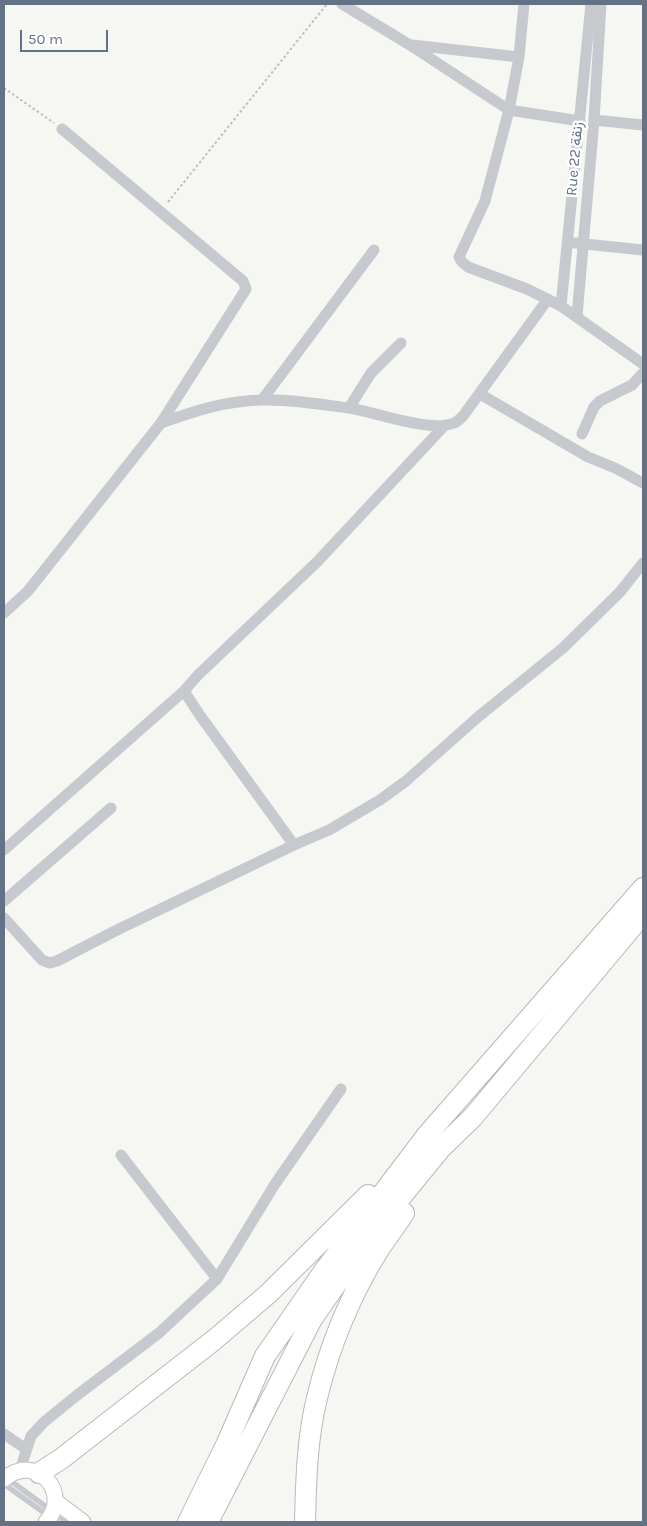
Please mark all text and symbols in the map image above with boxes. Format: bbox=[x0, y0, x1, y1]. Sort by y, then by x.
scale bar bbox=[22, 20, 110, 52]
text: 50 m bbox=[28, 30, 63, 48]
street label: Rue 22 زنقة bbox=[563, 121, 587, 197]

